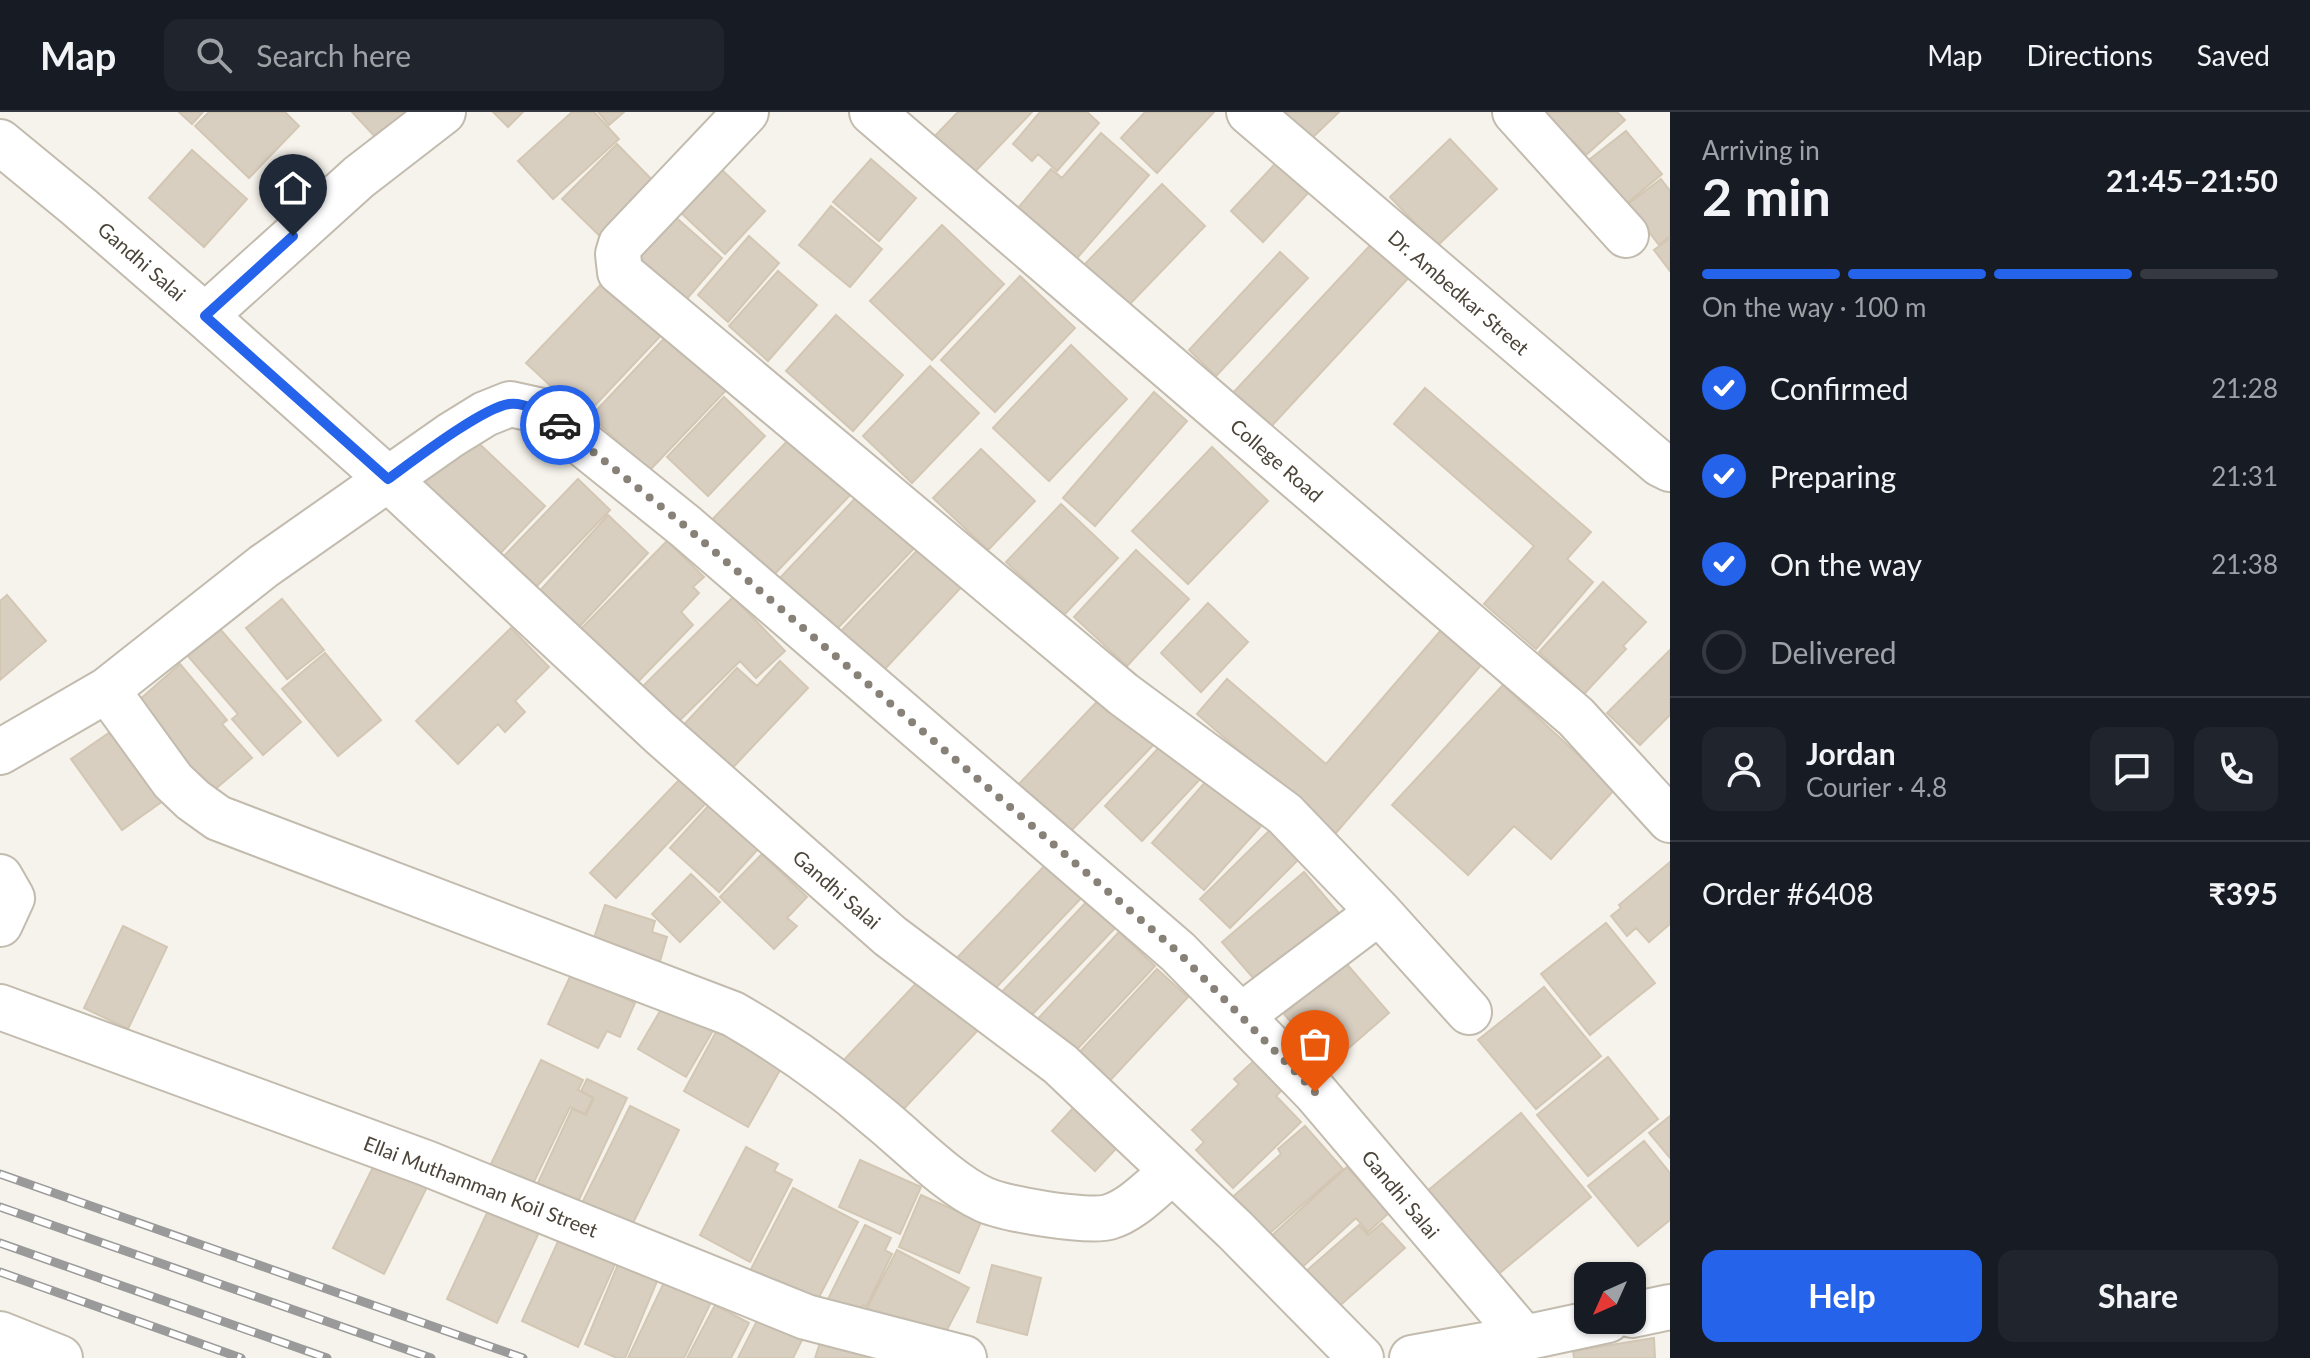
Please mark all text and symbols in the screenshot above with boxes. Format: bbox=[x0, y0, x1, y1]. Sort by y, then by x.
search box bbox=[164, 19, 724, 91]
text: Map bbox=[40, 32, 116, 78]
icon: search bbox=[192, 33, 236, 77]
text: Search here bbox=[256, 37, 411, 73]
text: Map bbox=[1927, 38, 1982, 72]
text: Directions bbox=[2026, 38, 2153, 72]
text: Saved bbox=[2197, 38, 2270, 72]
text: Arriving in bbox=[1702, 134, 1820, 166]
pin bbox=[259, 154, 327, 236]
text: 21:45–21:50 bbox=[2106, 162, 2278, 198]
text: 2 min bbox=[1702, 165, 1831, 227]
icon: home bbox=[271, 166, 315, 210]
street label: Gandhi Salai bbox=[93, 217, 191, 305]
street label: Dr. Ambedkar Street bbox=[1384, 224, 1534, 360]
text: On the way · 100 m bbox=[1702, 291, 1926, 323]
icon: check bbox=[1702, 366, 1746, 410]
text: Confirmed bbox=[1770, 370, 1909, 406]
text: 21:28 bbox=[2211, 372, 2278, 404]
courier bbox=[520, 385, 600, 465]
icon: car bbox=[538, 403, 582, 447]
street label: College Road bbox=[1226, 413, 1328, 507]
icon: check bbox=[1702, 454, 1746, 498]
text: Preparing bbox=[1770, 458, 1896, 494]
text: 21:31 bbox=[2211, 460, 2278, 492]
icon: check bbox=[1702, 542, 1746, 586]
text: On the way bbox=[1770, 546, 1922, 582]
text: 21:38 bbox=[2211, 548, 2278, 580]
text: Delivered bbox=[1770, 634, 1897, 670]
button: person bbox=[1702, 727, 1786, 811]
button: chat bbox=[2090, 727, 2174, 811]
button: phone bbox=[2194, 727, 2278, 811]
text: Jordan bbox=[1806, 735, 1896, 771]
text: Courier · 4.8 bbox=[1806, 771, 1947, 803]
street label: Gandhi Salai bbox=[788, 845, 886, 933]
text: Order #6408 bbox=[1702, 875, 1874, 911]
text: ₹395 bbox=[2208, 875, 2278, 911]
pin bbox=[1281, 1010, 1349, 1092]
icon: bag bbox=[1293, 1022, 1337, 1066]
street label: Ellai Muthamman Koil Street bbox=[361, 1130, 601, 1242]
street label: Gandhi Salai bbox=[1357, 1145, 1445, 1243]
button: Help bbox=[1702, 1250, 1982, 1342]
button: Share bbox=[1998, 1250, 2278, 1342]
north arrow bbox=[1574, 1262, 1646, 1334]
map controls bbox=[1574, 1262, 1646, 1334]

